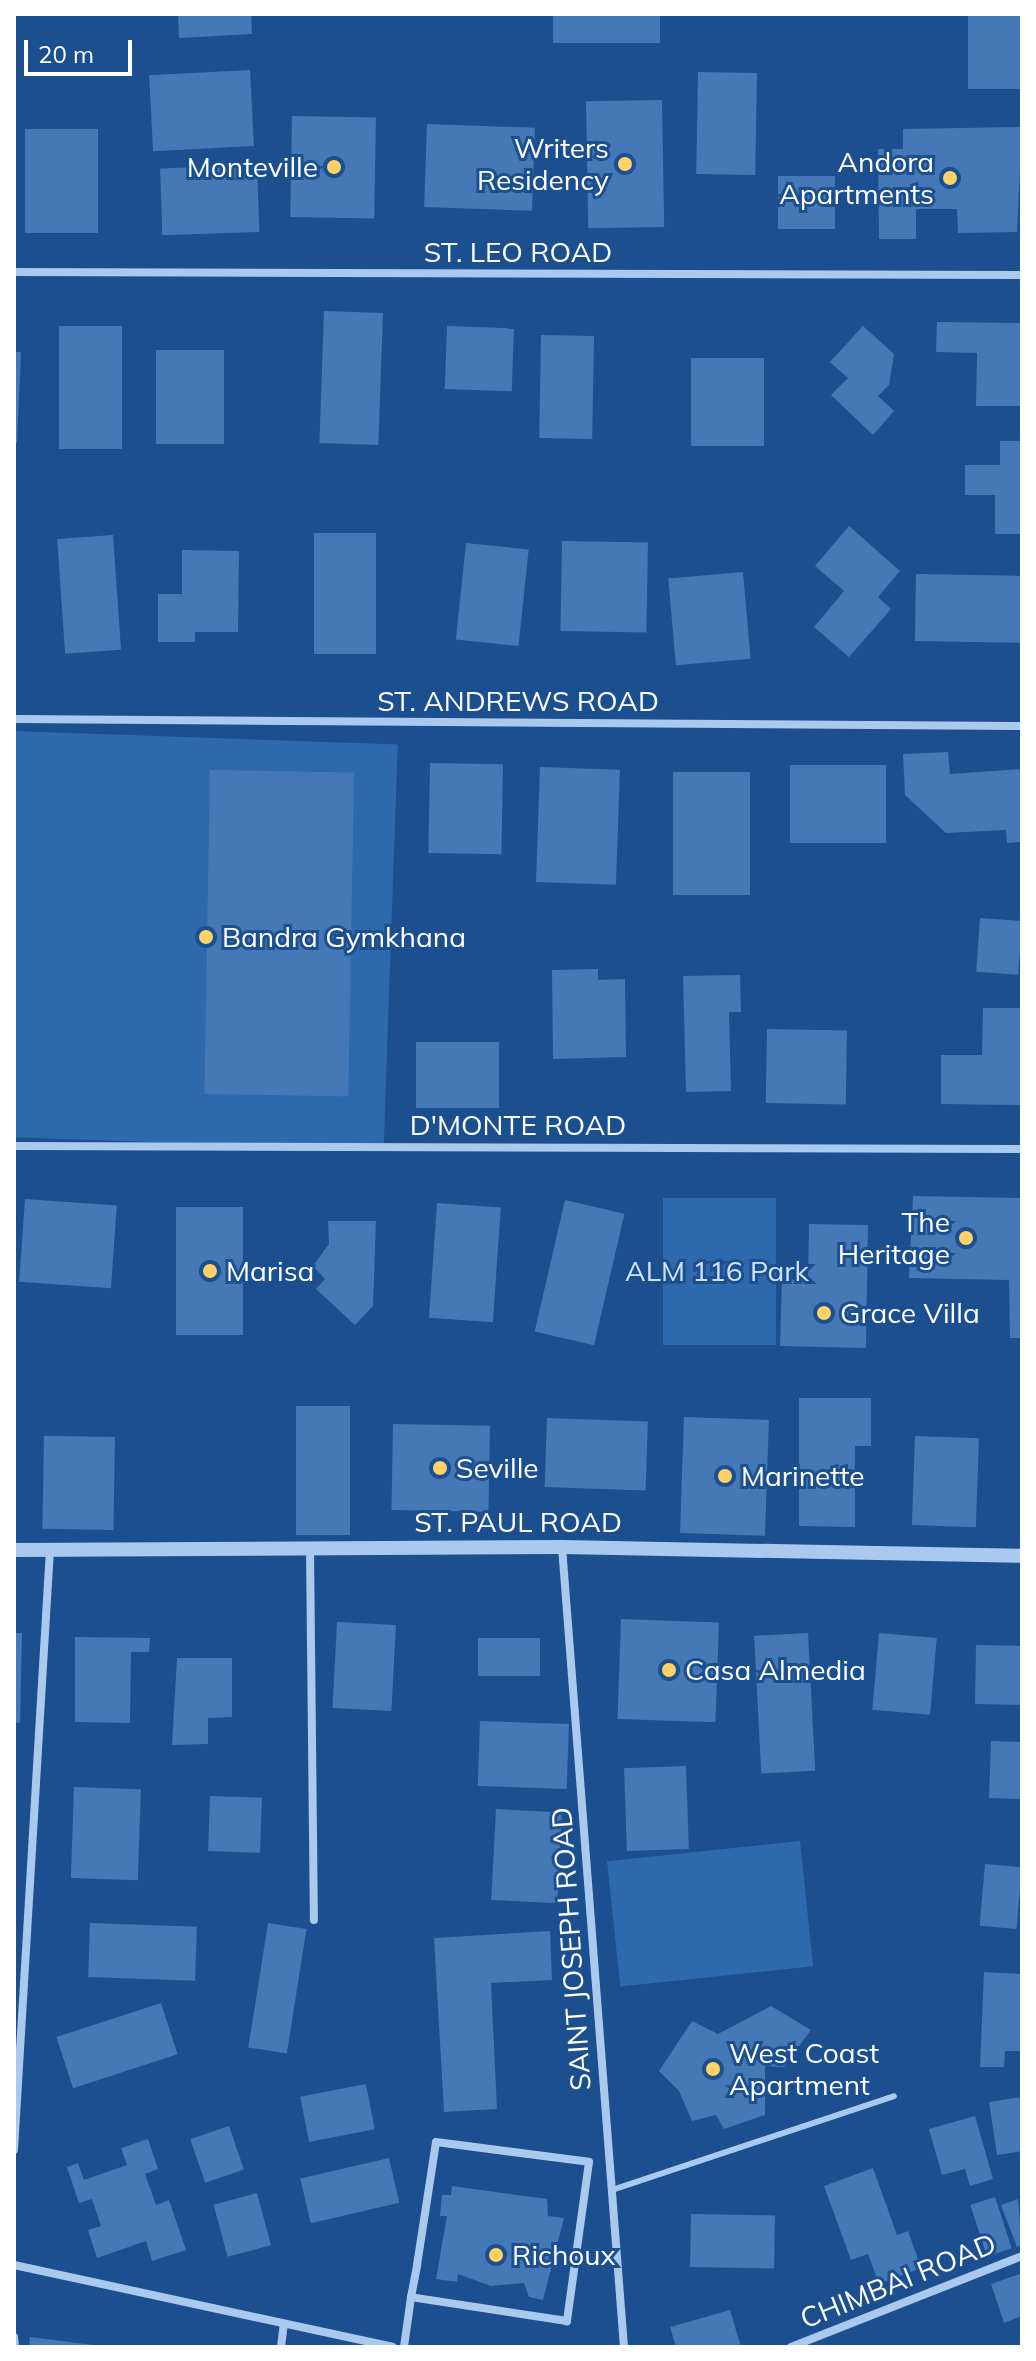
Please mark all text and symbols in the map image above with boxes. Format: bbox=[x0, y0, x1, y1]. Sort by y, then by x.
scale bar bbox=[28, 24, 136, 74]
text: 20 m bbox=[38, 39, 94, 69]
place label: Writers Residency bbox=[477, 131, 609, 197]
place label: Andora Apartments bbox=[779, 145, 934, 211]
place label: Monteville bbox=[187, 150, 318, 184]
marker: Writers Residency bbox=[616, 155, 634, 173]
marker: Monteville bbox=[325, 158, 343, 176]
marker: Andora Apartments bbox=[941, 169, 959, 187]
street label: ST. LEO ROAD bbox=[424, 235, 612, 269]
street label: ST. ANDREWS ROAD bbox=[377, 684, 659, 718]
place label: Bandra Gymkhana bbox=[222, 920, 466, 954]
marker: Bandra Gymkhana bbox=[197, 928, 215, 946]
street label: D'MONTE ROAD bbox=[410, 1108, 626, 1142]
place label: The Heritage bbox=[838, 1205, 950, 1271]
marker: The Heritage bbox=[957, 1229, 975, 1247]
place label: Marisa bbox=[226, 1254, 314, 1288]
park label: ALM 116 Park bbox=[625, 1254, 809, 1288]
marker: Marisa bbox=[201, 1262, 219, 1280]
place label: Grace Villa bbox=[840, 1296, 980, 1330]
marker: Grace Villa bbox=[815, 1304, 833, 1322]
place label: Seville bbox=[456, 1451, 539, 1485]
marker: Seville bbox=[431, 1459, 449, 1477]
place label: Marinette bbox=[741, 1459, 865, 1493]
marker: Marinette bbox=[716, 1467, 734, 1485]
street label: ST. PAUL ROAD bbox=[414, 1505, 622, 1539]
place label: Casa Almedia bbox=[685, 1653, 866, 1687]
marker: Casa Almedia bbox=[660, 1661, 678, 1679]
street label: SAINT JOSEPH ROAD bbox=[544, 1806, 598, 2092]
place label: West Coast Apartment bbox=[729, 2036, 879, 2102]
marker: West Coast Apartment bbox=[704, 2060, 722, 2078]
street label: CHIMBAI ROAD bbox=[795, 2226, 1001, 2336]
place label: Richoux bbox=[512, 2238, 615, 2272]
marker: Richoux bbox=[487, 2246, 505, 2264]

